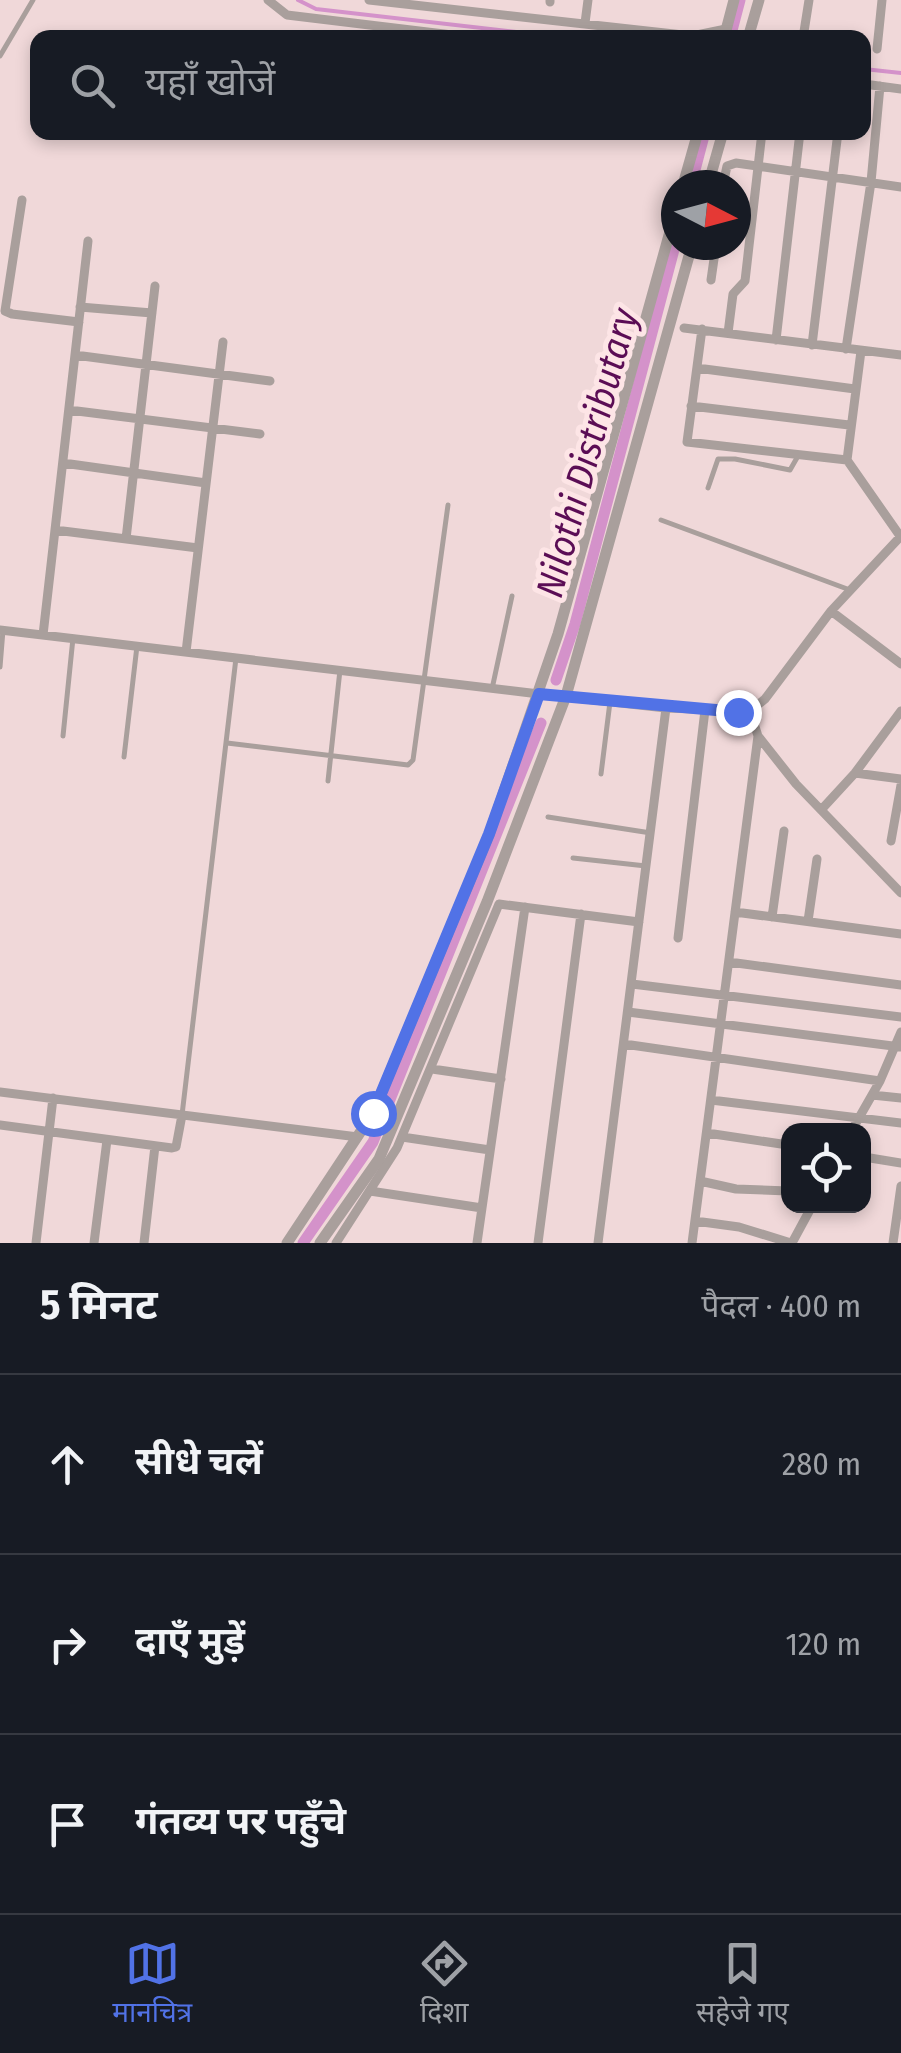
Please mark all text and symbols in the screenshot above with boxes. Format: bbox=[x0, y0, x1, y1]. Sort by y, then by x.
search box bbox=[30, 30, 871, 140]
icon: search bbox=[65, 58, 120, 113]
text: यहाँ खोजें bbox=[145, 59, 275, 105]
north arrow bbox=[661, 170, 751, 260]
water label: Nilothi Distributary bbox=[526, 303, 648, 602]
route end bbox=[716, 690, 762, 736]
route start bbox=[351, 1091, 397, 1137]
map controls bbox=[781, 1123, 871, 1213]
button: locate bbox=[781, 1123, 871, 1213]
text: 5 मिनट bbox=[40, 1280, 158, 1330]
text: पैदल · 400 m bbox=[701, 1287, 861, 1325]
icon: ahead bbox=[40, 1437, 95, 1492]
text: सीधे चलें bbox=[135, 1438, 263, 1484]
text: 280 m bbox=[782, 1445, 861, 1483]
icon: right bbox=[40, 1617, 95, 1672]
text: दाएँ मुड़ें bbox=[135, 1618, 245, 1664]
text: 120 m bbox=[786, 1625, 861, 1663]
icon: arrive bbox=[40, 1797, 95, 1852]
text: गंतव्य पर पहुँचे bbox=[135, 1798, 346, 1844]
tab: मानचित्र bbox=[112, 1936, 192, 2033]
tab: दिशा bbox=[417, 1936, 472, 2033]
tab: सहेजे गए bbox=[696, 1936, 789, 2033]

